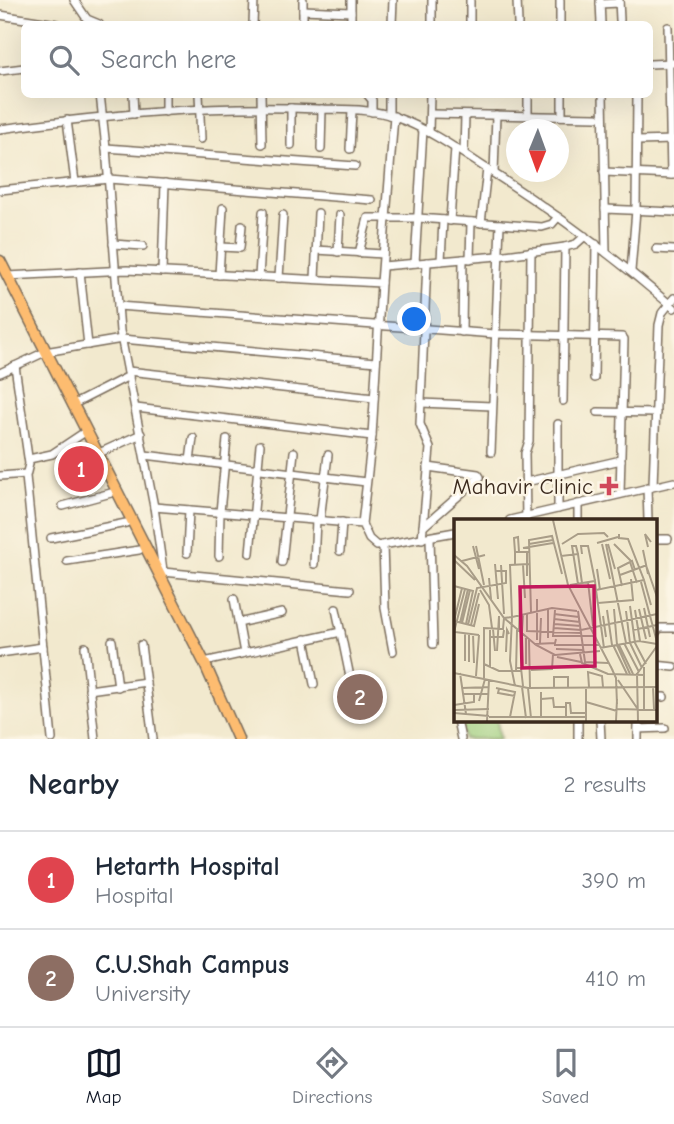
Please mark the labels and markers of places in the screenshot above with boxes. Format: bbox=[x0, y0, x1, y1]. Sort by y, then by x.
pin: 1 bbox=[58, 443, 104, 495]
place label: Mahavir Clinic bbox=[453, 473, 593, 500]
marker: Mahavir Clinic bbox=[599, 476, 619, 496]
pin: 2 bbox=[337, 671, 383, 723]

